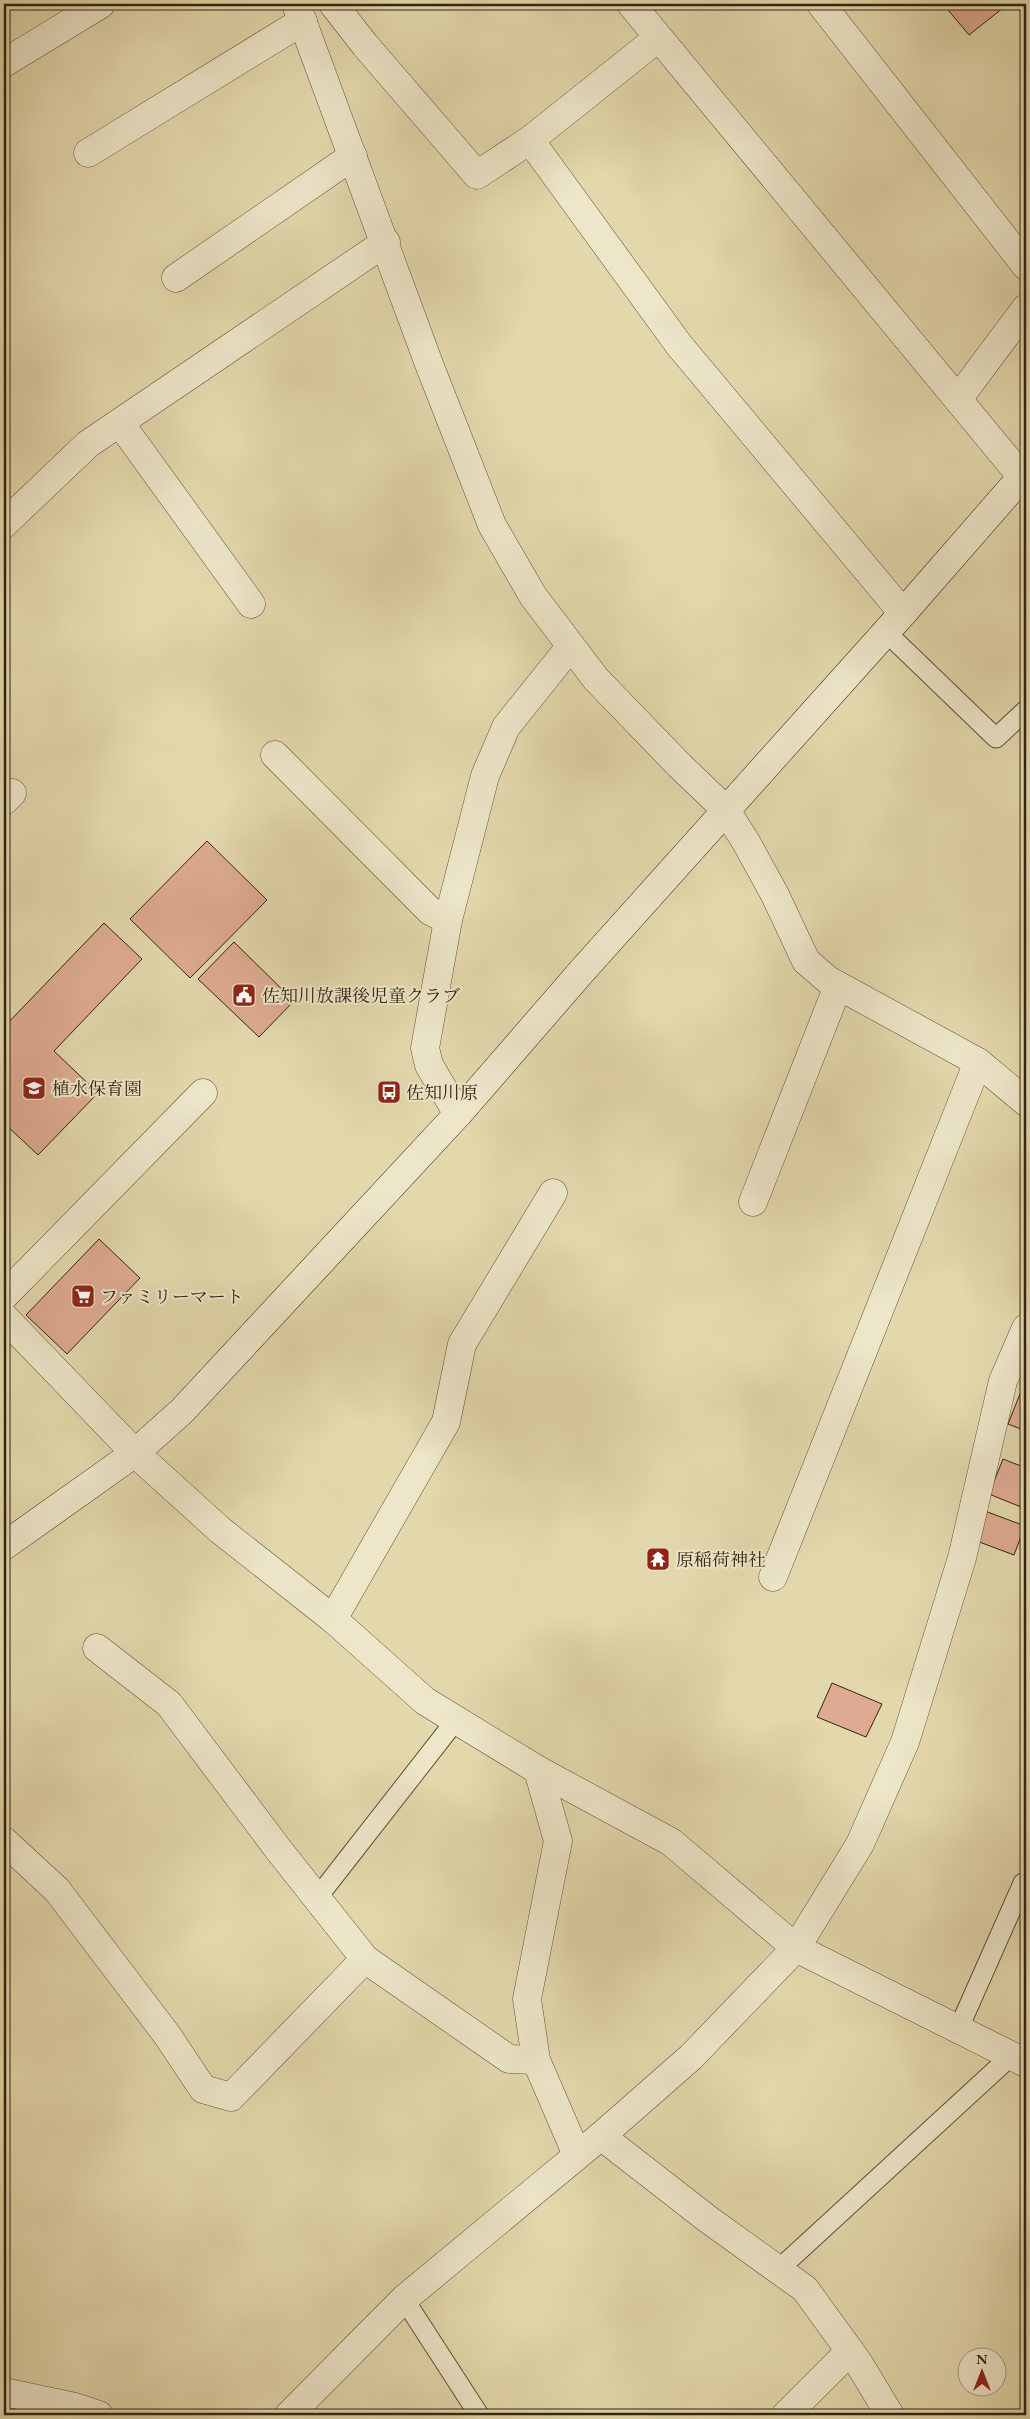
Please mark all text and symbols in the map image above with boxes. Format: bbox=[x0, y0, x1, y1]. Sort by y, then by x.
public building icon: 佐知川放課後児童クラブ bbox=[231, 982, 257, 1008]
place label: 佐知川放課後児童クラブ bbox=[262, 984, 460, 1007]
school or university icon: 植水保育園 bbox=[21, 1075, 47, 1101]
place label: 植水保育園 bbox=[52, 1077, 142, 1100]
bus stop icon: 佐知川原 bbox=[376, 1079, 402, 1105]
place label: 佐知川原 bbox=[406, 1081, 478, 1104]
supermarket icon: ファミリーマート bbox=[70, 1283, 96, 1309]
place label: ファミリーマート bbox=[100, 1285, 244, 1308]
temple icon: 原稲荷神社 bbox=[645, 1546, 671, 1572]
place label: 原稲荷神社 bbox=[676, 1548, 766, 1571]
north arrow bbox=[958, 2346, 1008, 2396]
text: N bbox=[976, 2350, 988, 2368]

